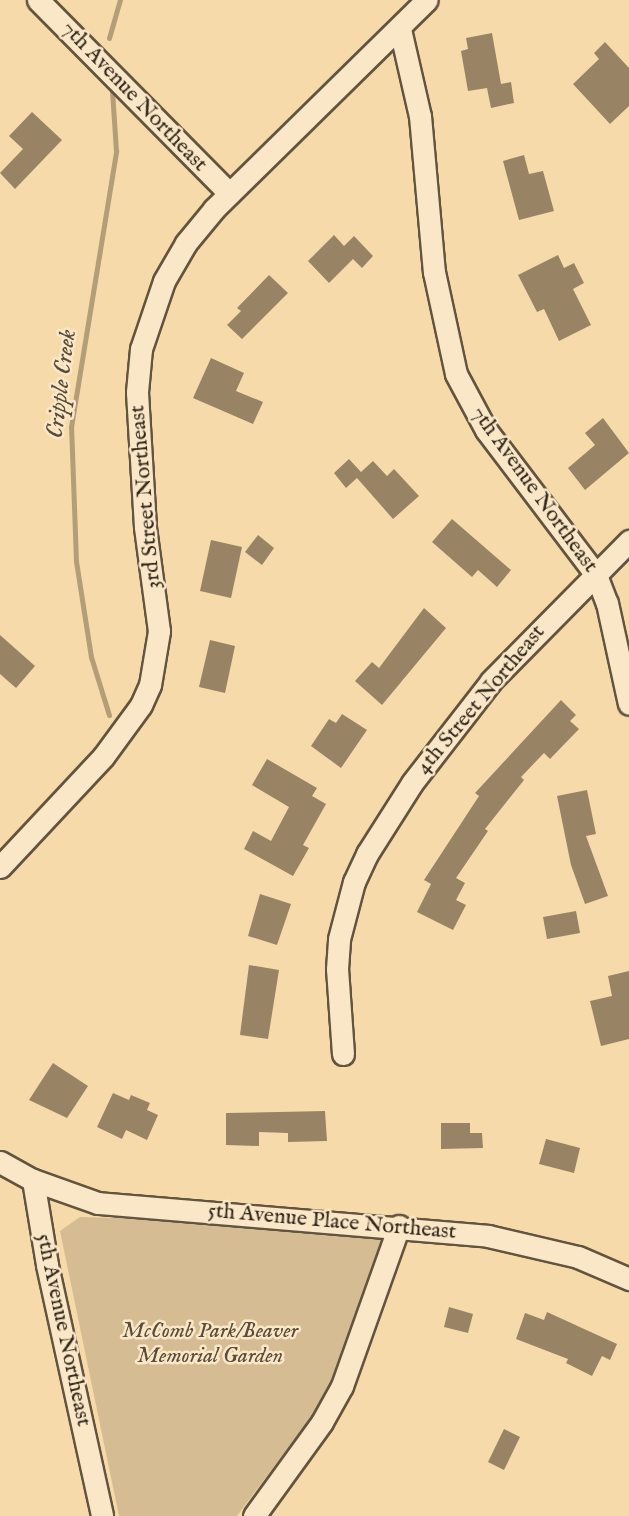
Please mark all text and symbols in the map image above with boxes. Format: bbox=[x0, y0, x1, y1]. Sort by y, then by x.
street label: 7th Avenue Northeast bbox=[55, 16, 213, 178]
water label: Cripple Creek bbox=[41, 328, 83, 440]
street label: 7th Avenue Northeast bbox=[465, 402, 603, 578]
street label: 3rd Street Northeast bbox=[125, 404, 167, 590]
street label: 4th Street Northeast bbox=[411, 620, 551, 780]
street label: 5th Avenue Place Northeast bbox=[207, 1198, 457, 1246]
street label: 5th Avenue Northeast bbox=[30, 1231, 96, 1429]
park label: McComb Park/Beaver Memorial Garden bbox=[122, 1318, 298, 1370]

